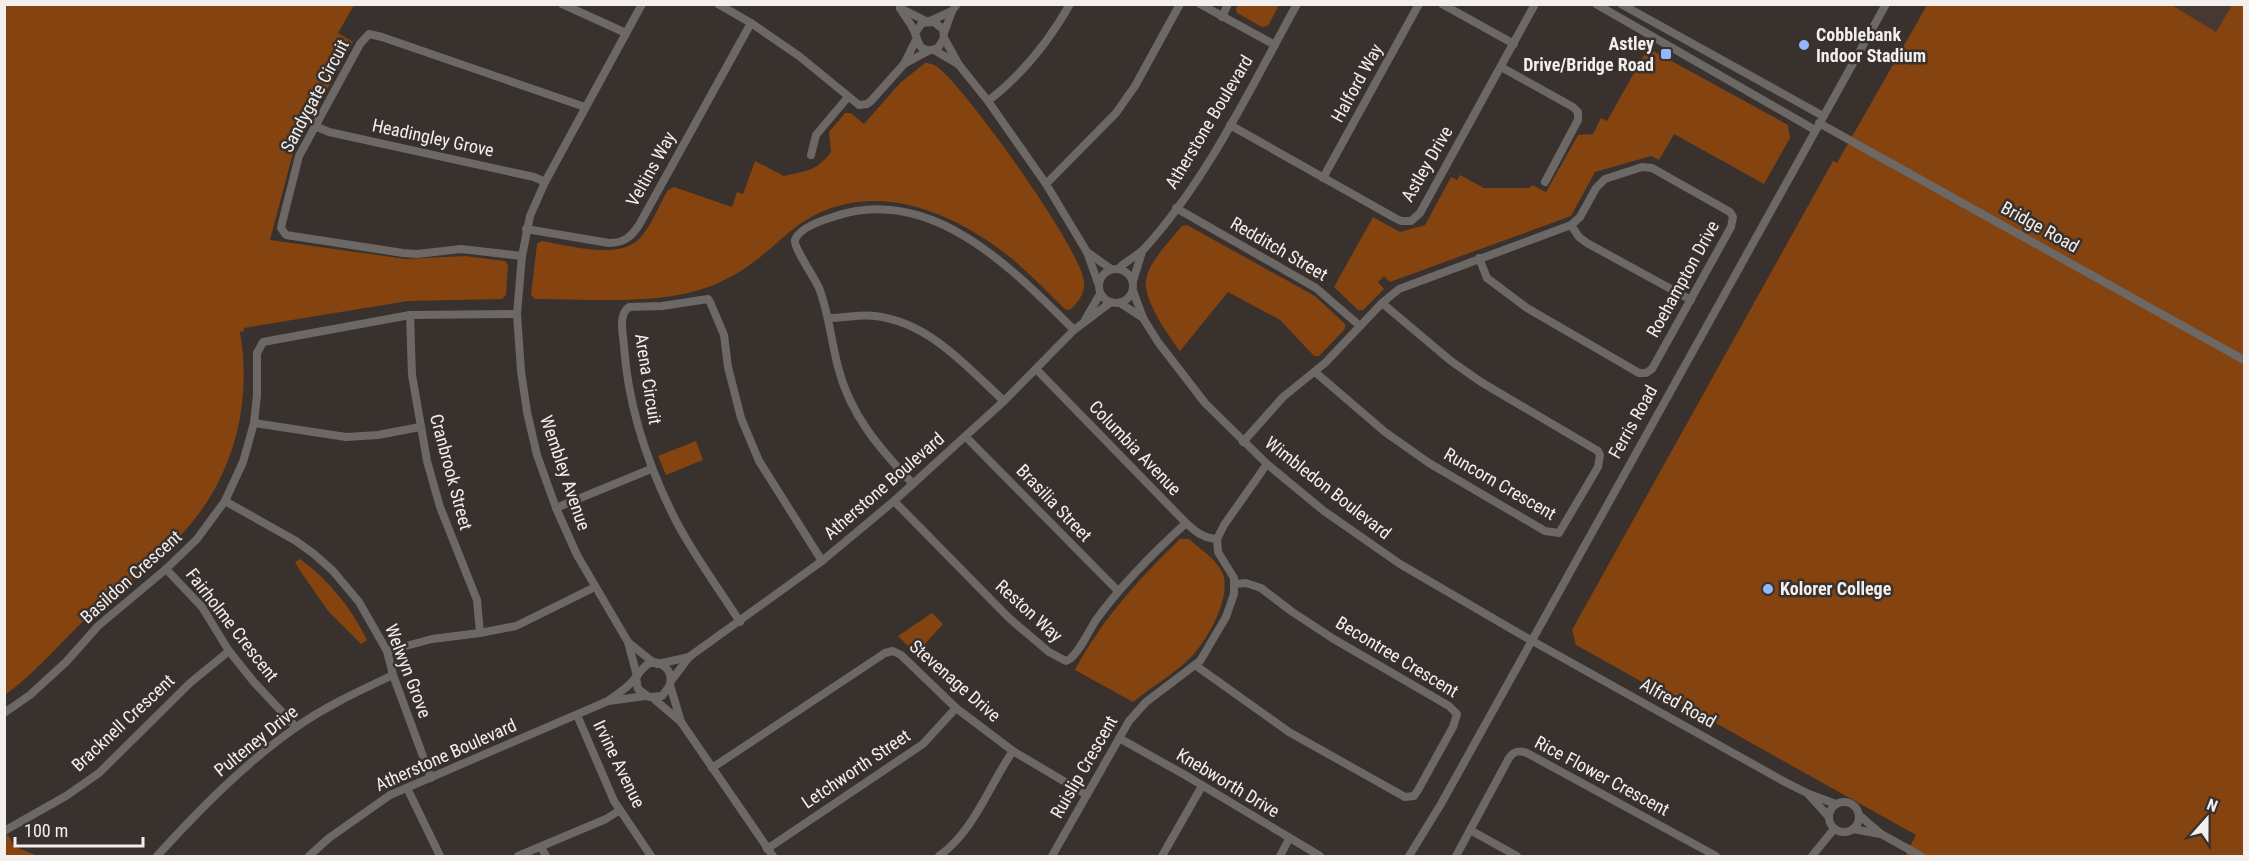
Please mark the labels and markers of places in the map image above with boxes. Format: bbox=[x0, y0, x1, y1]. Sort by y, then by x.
place label: Cobblebank Indoor Stadium bbox=[1816, 24, 1926, 66]
place label: Astley Drive/Bridge Road bbox=[1523, 33, 1654, 75]
marker: Cobblebank Indoor Stadium bbox=[1797, 38, 1811, 52]
marker: Astley Drive/Bridge Road bbox=[1659, 47, 1673, 61]
place label: Kolorer College bbox=[1780, 578, 1892, 599]
marker: Kolorer College bbox=[1761, 582, 1775, 596]

